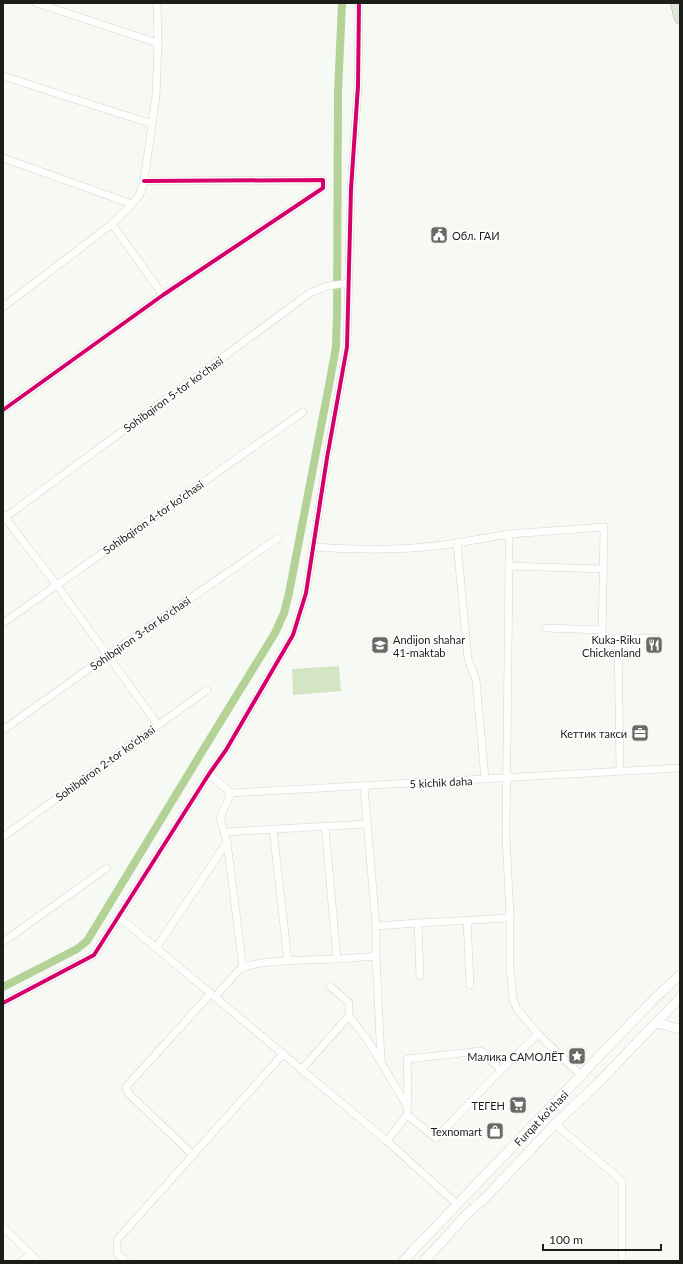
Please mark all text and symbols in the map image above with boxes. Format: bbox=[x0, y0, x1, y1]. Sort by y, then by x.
public building icon: Обл. ГАИ bbox=[429, 225, 449, 245]
place label: Обл. ГАИ bbox=[452, 229, 500, 242]
street label: Sohibqiron 5-tor ko'chasi bbox=[121, 353, 226, 434]
street label: Sohibqiron 4-tor ko'chasi bbox=[100, 477, 206, 557]
street label: Sohibqiron 3-tor ko'chasi bbox=[87, 593, 193, 673]
place label: Andijon shahar 41-maktab bbox=[393, 633, 465, 659]
place label: Kuka-Riku Chickenland bbox=[582, 633, 641, 659]
school or university icon: Andijon shahar 41-maktab bbox=[370, 635, 390, 655]
restaurant icon: Kuka-Riku Chickenland bbox=[644, 635, 664, 655]
street label: Sohibqiron 2-tor ko'chasi bbox=[53, 722, 158, 803]
office icon: Кеттик такси bbox=[630, 723, 650, 743]
place label: Кеттик такси bbox=[560, 727, 627, 740]
street label: 5 kichik daha bbox=[409, 774, 473, 790]
place icon: Малика САМОЛЁТ bbox=[567, 1046, 587, 1066]
place label: Малика САМОЛЁТ bbox=[467, 1050, 564, 1063]
street label: Furqat ko'chasi bbox=[511, 1087, 571, 1148]
supermarket icon: ТЕГЕН bbox=[508, 1095, 528, 1115]
place label: ТЕГЕН bbox=[471, 1099, 505, 1112]
shop icon: Texnomart bbox=[485, 1121, 505, 1141]
place label: Texnomart bbox=[431, 1125, 482, 1138]
scale bar bbox=[543, 1226, 661, 1252]
text: 100 m bbox=[549, 1232, 583, 1247]

